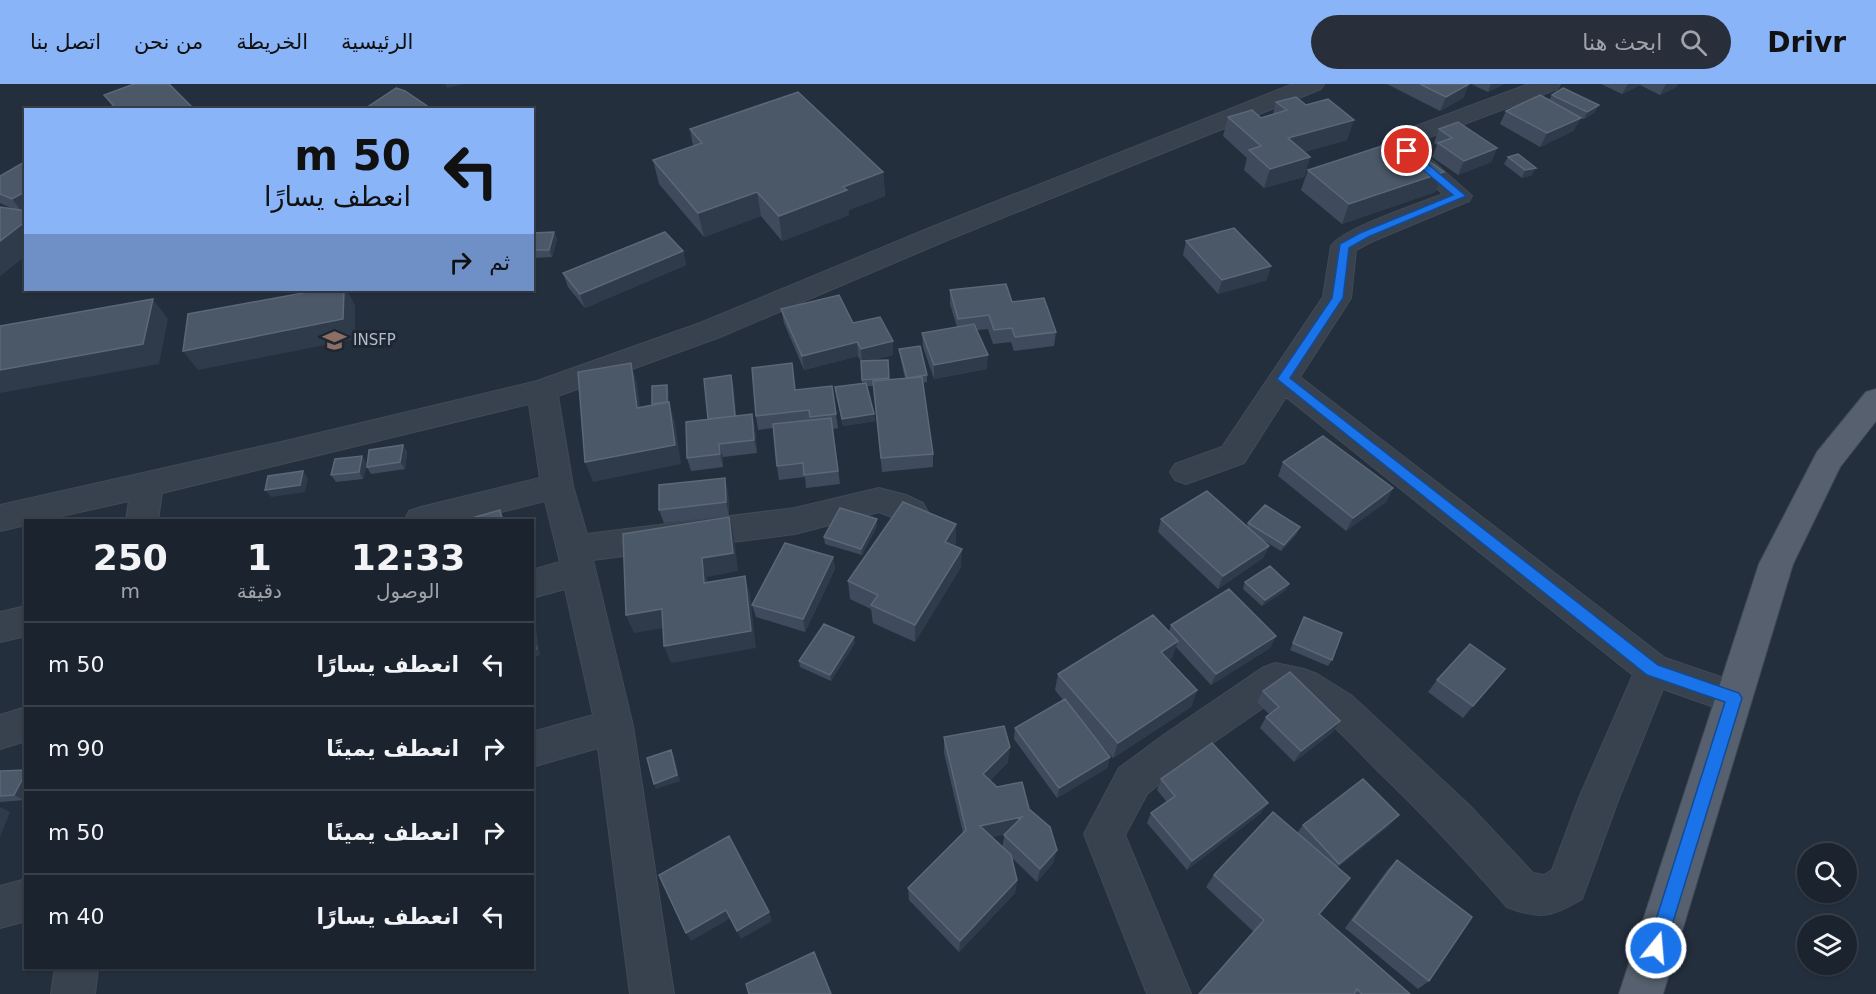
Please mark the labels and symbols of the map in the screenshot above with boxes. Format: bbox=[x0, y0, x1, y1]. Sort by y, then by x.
pin bbox=[1381, 125, 1432, 176]
school or university icon: INSFP bbox=[322, 327, 348, 353]
place label: INSFP bbox=[353, 331, 396, 349]
position arrow bbox=[1624, 916, 1688, 980]

